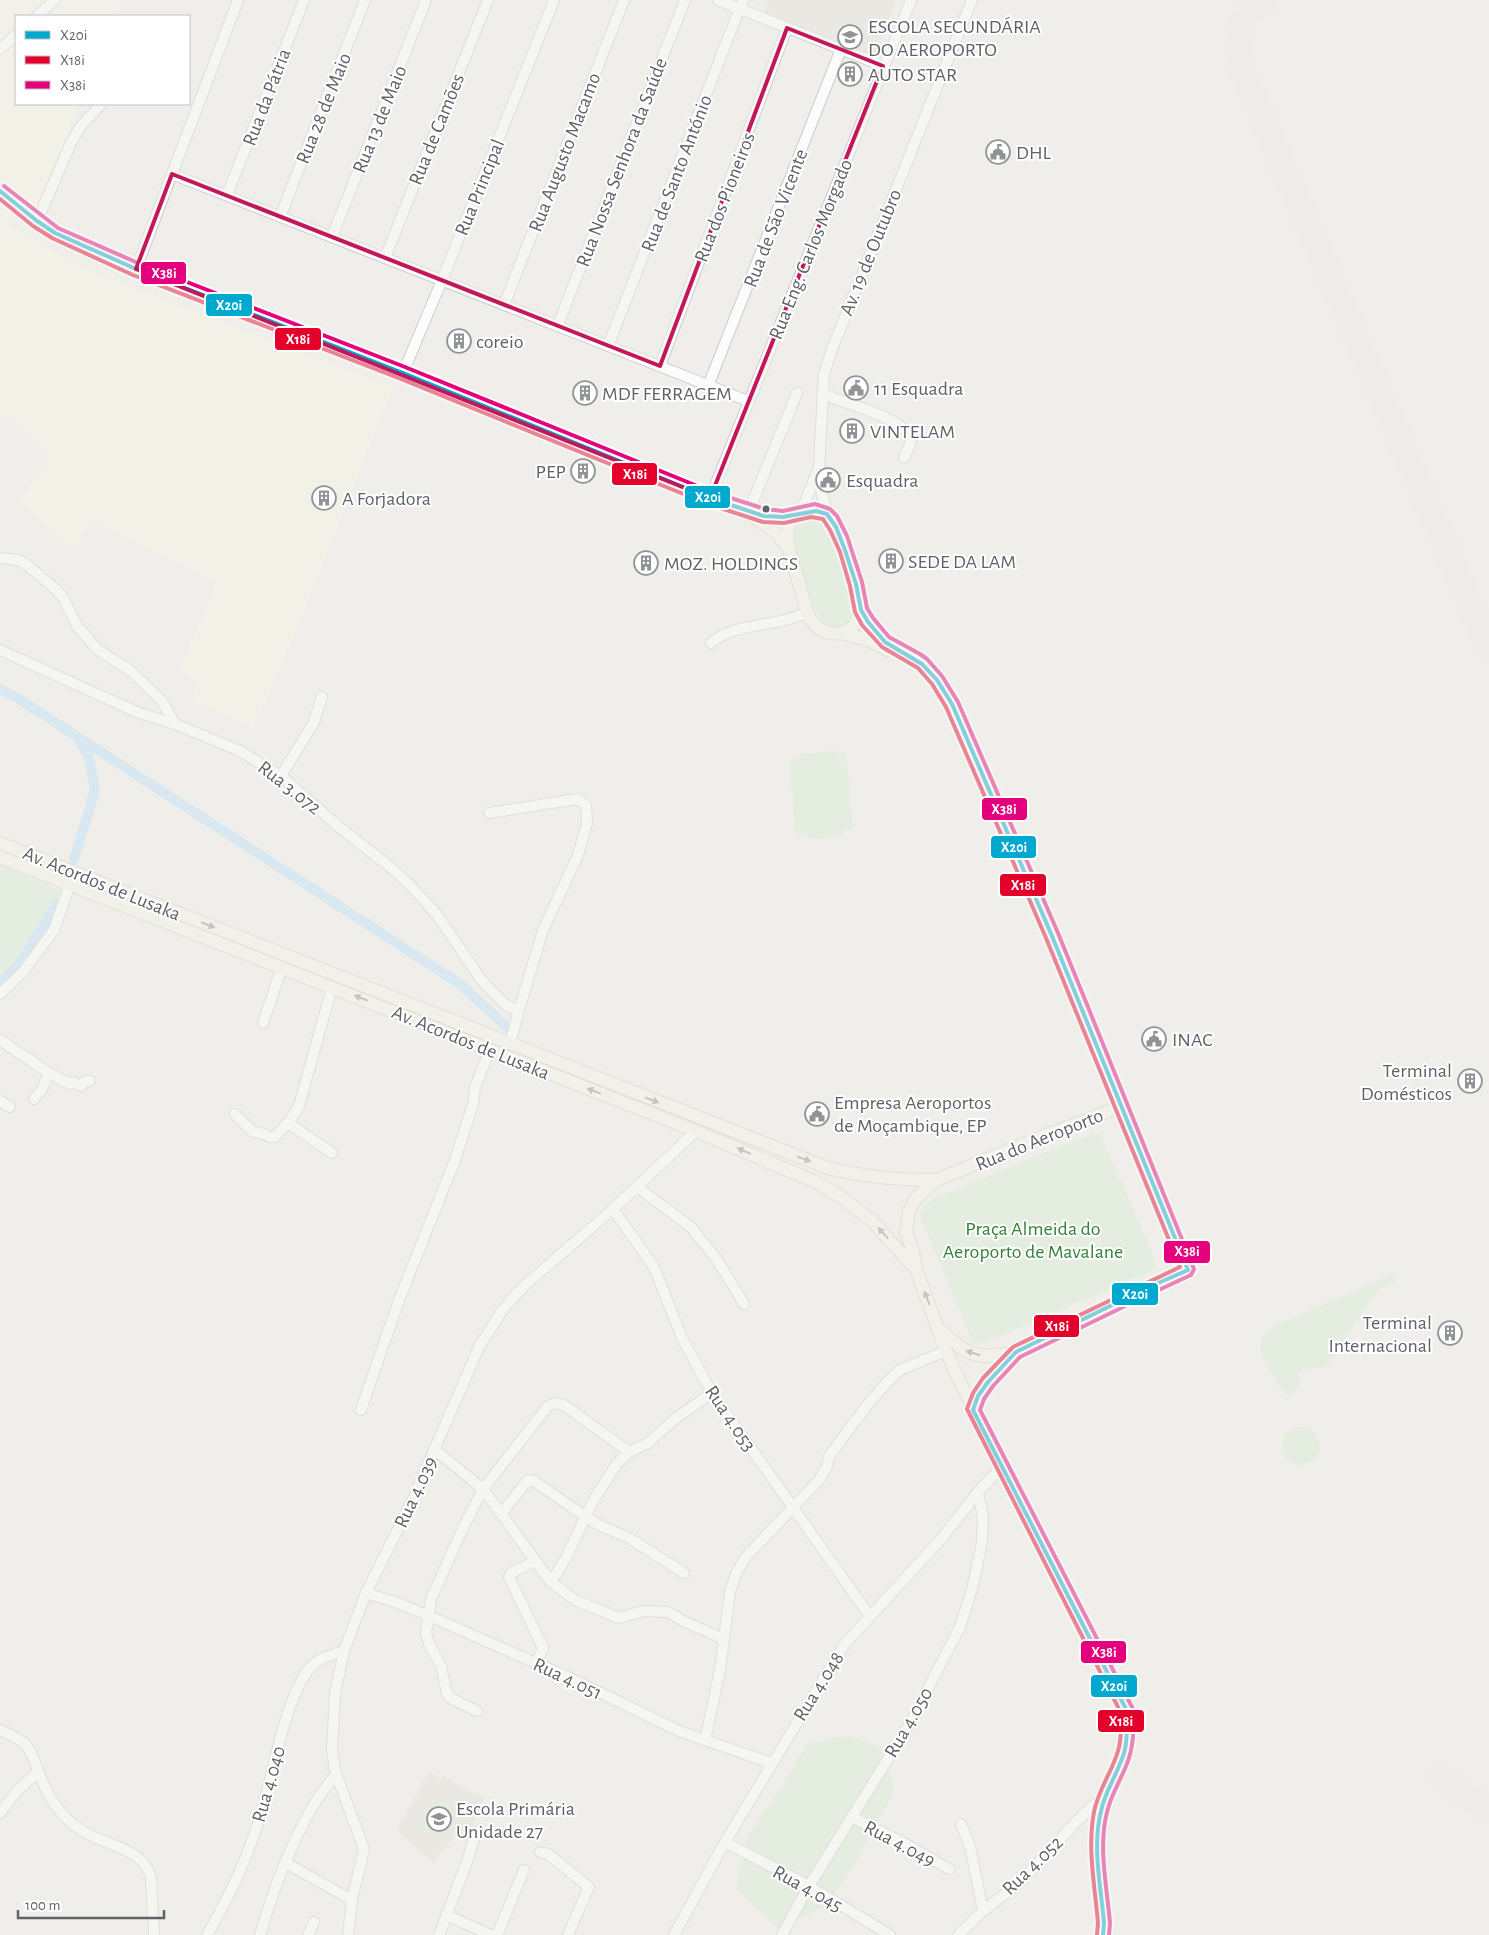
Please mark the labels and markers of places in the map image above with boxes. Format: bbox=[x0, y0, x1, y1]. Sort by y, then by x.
place label: ESCOLA SECUNDÁRIA DO AEROPORTO bbox=[868, 16, 1041, 60]
school or university icon: ESCOLA SECUNDÁRIA DO AEROPORTO bbox=[837, 24, 863, 50]
building icon: AUTO STAR bbox=[837, 61, 863, 87]
place label: AUTO STAR bbox=[868, 65, 957, 85]
public building icon: DHL bbox=[985, 139, 1011, 165]
place label: DHL bbox=[1016, 143, 1052, 163]
building icon: coreio bbox=[446, 328, 472, 354]
place label: coreio bbox=[476, 332, 524, 352]
public building icon: 11 Esquadra bbox=[843, 375, 869, 401]
place label: 11 Esquadra bbox=[874, 379, 964, 399]
building icon: MDF FERRAGEM bbox=[572, 380, 598, 406]
place label: MDF FERRAGEM bbox=[602, 384, 732, 404]
building icon: VINTELAM bbox=[839, 418, 865, 444]
place label: VINTELAM bbox=[870, 422, 955, 442]
building icon: PEP bbox=[570, 458, 596, 484]
place label: PEP bbox=[536, 462, 566, 482]
public building icon: Esquadra bbox=[815, 467, 841, 493]
place label: Esquadra bbox=[846, 471, 919, 491]
building icon: A Forjadora bbox=[311, 485, 337, 511]
place label: A Forjadora bbox=[342, 489, 431, 509]
unlabelled marker bbox=[761, 504, 771, 514]
building icon: SEDE DA LAM bbox=[878, 548, 904, 574]
building icon: MOZ. HOLDINGS bbox=[633, 550, 659, 576]
place label: SEDE DA LAM bbox=[908, 552, 1016, 572]
place label: MOZ. HOLDINGS bbox=[664, 554, 798, 574]
public building icon: INAC bbox=[1141, 1026, 1167, 1052]
place label: INAC bbox=[1172, 1030, 1213, 1050]
place label: Terminal Domésticos bbox=[1361, 1061, 1452, 1104]
building icon: Terminal Domésticos bbox=[1457, 1068, 1483, 1094]
place label: Empresa Aeroportos de Moçambique, EP bbox=[834, 1093, 991, 1136]
public building icon: Empresa Aeroportos de Moçambique, EP bbox=[804, 1101, 830, 1127]
place label: Terminal Internacional bbox=[1329, 1313, 1432, 1356]
building icon: Terminal Internacional bbox=[1437, 1320, 1463, 1346]
place label: Escola Primária Unidade 27 bbox=[456, 1799, 575, 1842]
school or university icon: Escola Primária Unidade 27 bbox=[426, 1806, 452, 1832]

